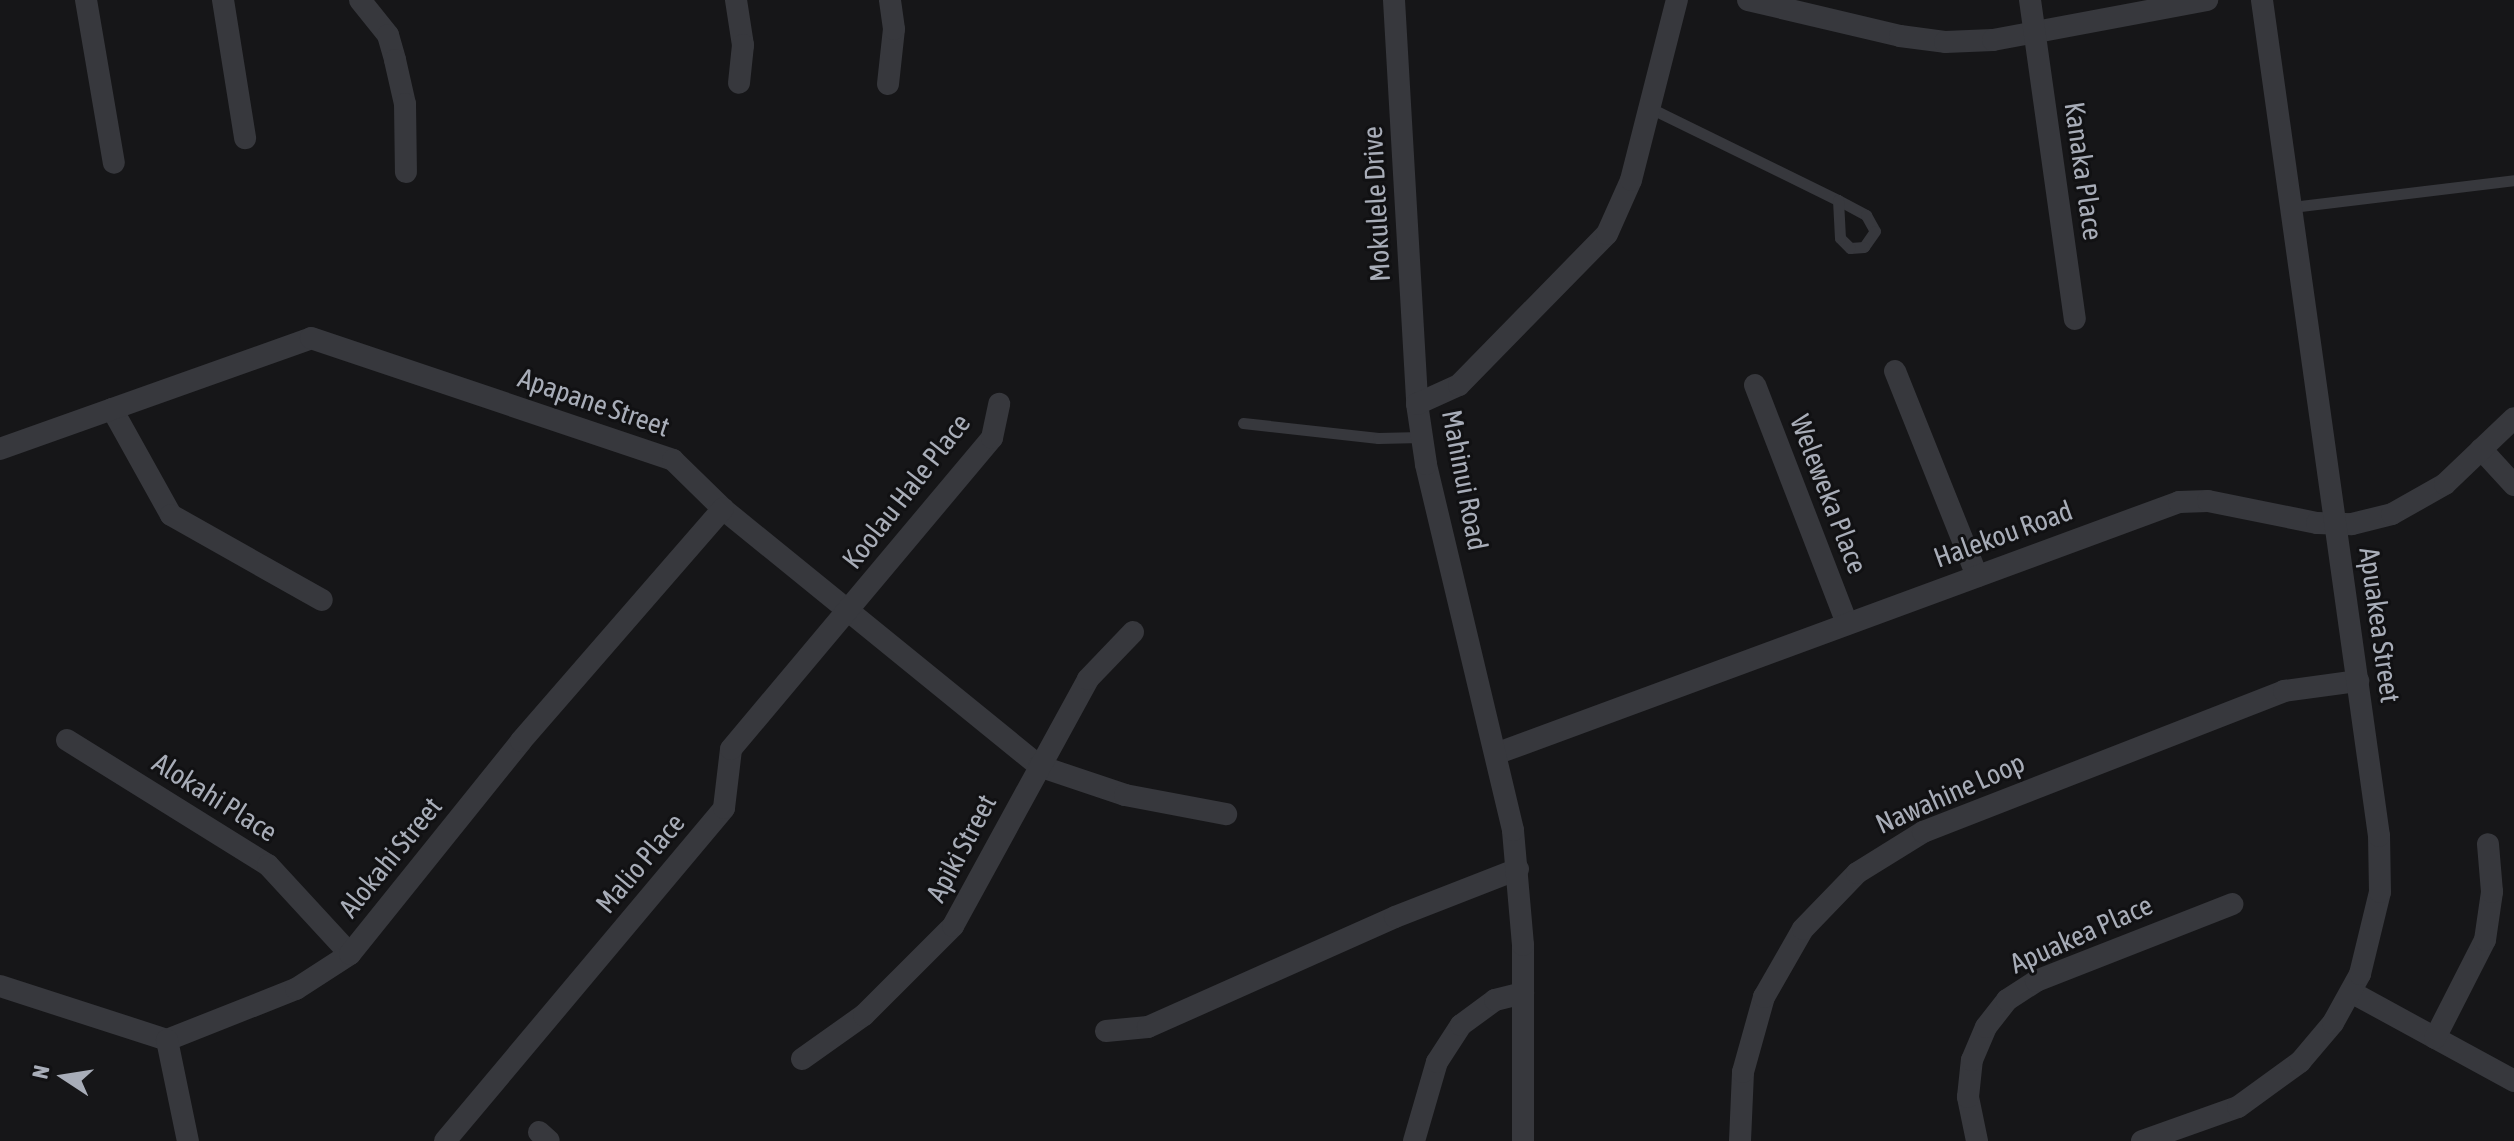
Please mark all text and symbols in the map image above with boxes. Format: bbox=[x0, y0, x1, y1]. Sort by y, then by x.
street label: Kanaka Place bbox=[2058, 100, 2110, 242]
street label: Mokulele Drive bbox=[1355, 125, 1397, 283]
street label: Apapane Street bbox=[514, 360, 674, 444]
street label: Koolau Hale Place bbox=[835, 407, 977, 575]
street label: Mahinui Road bbox=[1435, 407, 1495, 553]
street label: Weleweka Place bbox=[1783, 410, 1875, 578]
street label: Halekou Road bbox=[1929, 493, 2077, 575]
street label: Apuakea Street bbox=[2352, 545, 2408, 705]
street label: Nawahine Loop bbox=[1870, 745, 2030, 841]
street label: Alokahi Place bbox=[147, 746, 283, 848]
street label: Apiki Street bbox=[919, 789, 1003, 907]
street label: Alokahi Street bbox=[331, 790, 449, 924]
street label: Malio Place bbox=[589, 806, 691, 920]
street label: Apuakea Place bbox=[2005, 888, 2157, 980]
north arrow bbox=[24, 1037, 104, 1117]
text: N bbox=[26, 1063, 55, 1081]

